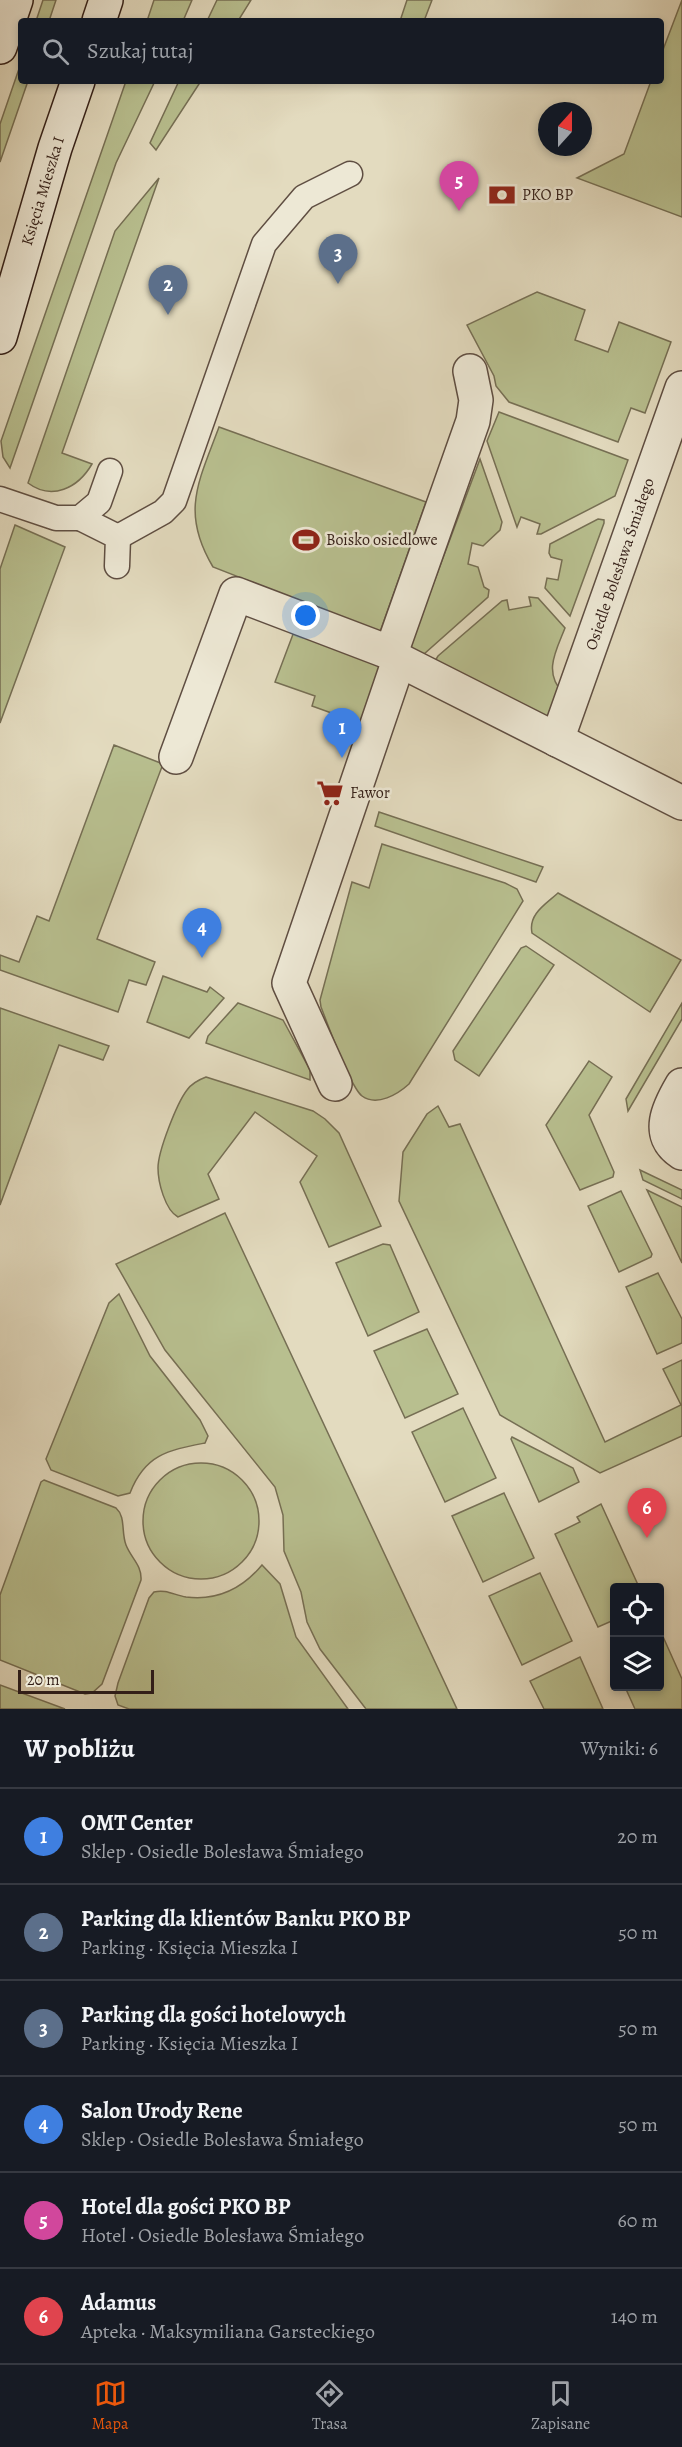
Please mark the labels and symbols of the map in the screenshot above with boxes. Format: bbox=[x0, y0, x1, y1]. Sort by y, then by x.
north arrow bbox=[538, 102, 592, 156]
street label: Księcia Mieszka I bbox=[16, 134, 70, 248]
pin: 5 bbox=[440, 162, 478, 211]
bank icon: PKO BP bbox=[487, 180, 517, 210]
place label: PKO BP bbox=[522, 184, 573, 206]
pin: 3 bbox=[318, 234, 358, 284]
pin: 2 bbox=[148, 266, 188, 315]
street label: Osiedle Bolesława Śmiałego bbox=[580, 475, 660, 653]
sports icon: Boisko osiedlowe bbox=[291, 525, 321, 555]
place label: Boisko osiedlowe bbox=[326, 529, 438, 551]
your location bbox=[291, 601, 320, 630]
pin: 1 bbox=[322, 708, 362, 758]
supermarket icon: Fawor bbox=[315, 778, 345, 808]
place label: Fawor bbox=[350, 782, 390, 804]
pin: 4 bbox=[182, 908, 222, 958]
pin: 6 bbox=[628, 1488, 666, 1538]
scale bar bbox=[18, 1667, 154, 1694]

